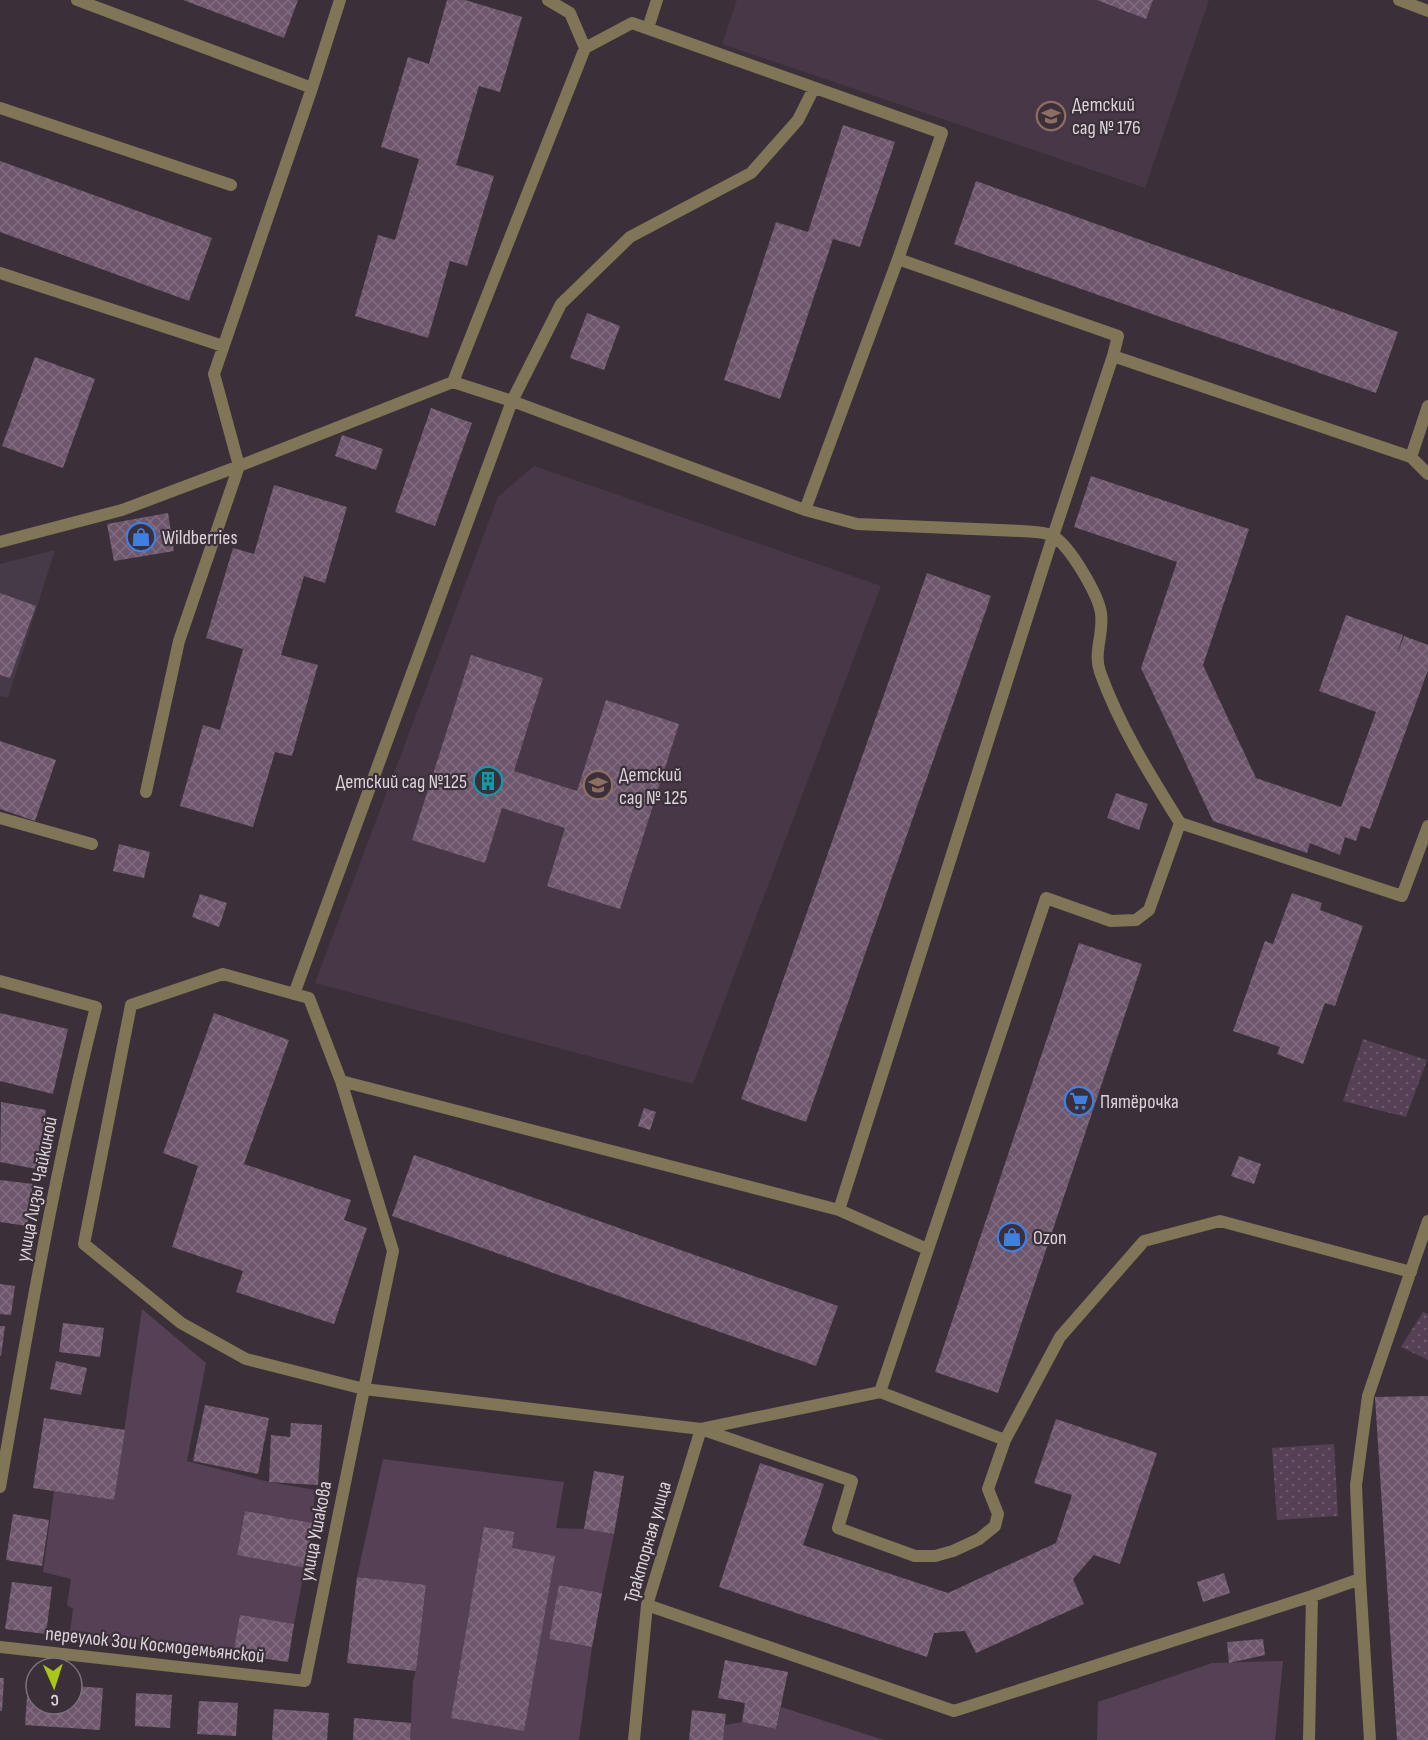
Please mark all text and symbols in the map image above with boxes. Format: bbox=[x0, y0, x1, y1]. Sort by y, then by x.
place label: Детский сад № 176 bbox=[1072, 93, 1141, 140]
school or university icon: Детский сад № 176 bbox=[1035, 100, 1067, 132]
shop icon: Wildberries bbox=[125, 521, 157, 553]
place label: Wildberries bbox=[162, 526, 238, 550]
place label: Детский сад № 125 bbox=[619, 763, 688, 810]
building icon: Детский сад №125 bbox=[472, 765, 504, 797]
school or university icon: Детский сад № 125 bbox=[582, 769, 614, 801]
place label: Детский сад №125 bbox=[336, 770, 467, 794]
supermarket icon: Пятёрочка bbox=[1063, 1085, 1095, 1117]
place label: Пятёрочка bbox=[1100, 1090, 1179, 1114]
street label: улица Лизы Чайкиной bbox=[11, 1114, 63, 1264]
shop icon: Ozon bbox=[996, 1221, 1028, 1253]
place label: Ozon bbox=[1033, 1226, 1067, 1250]
street label: улица Ушакова bbox=[294, 1479, 337, 1583]
street label: Тракторная улица bbox=[619, 1479, 677, 1606]
street label: переулок Зои Космодемьянской bbox=[44, 1622, 266, 1668]
north arrow bbox=[24, 1656, 84, 1716]
text: С bbox=[50, 1690, 59, 1709]

